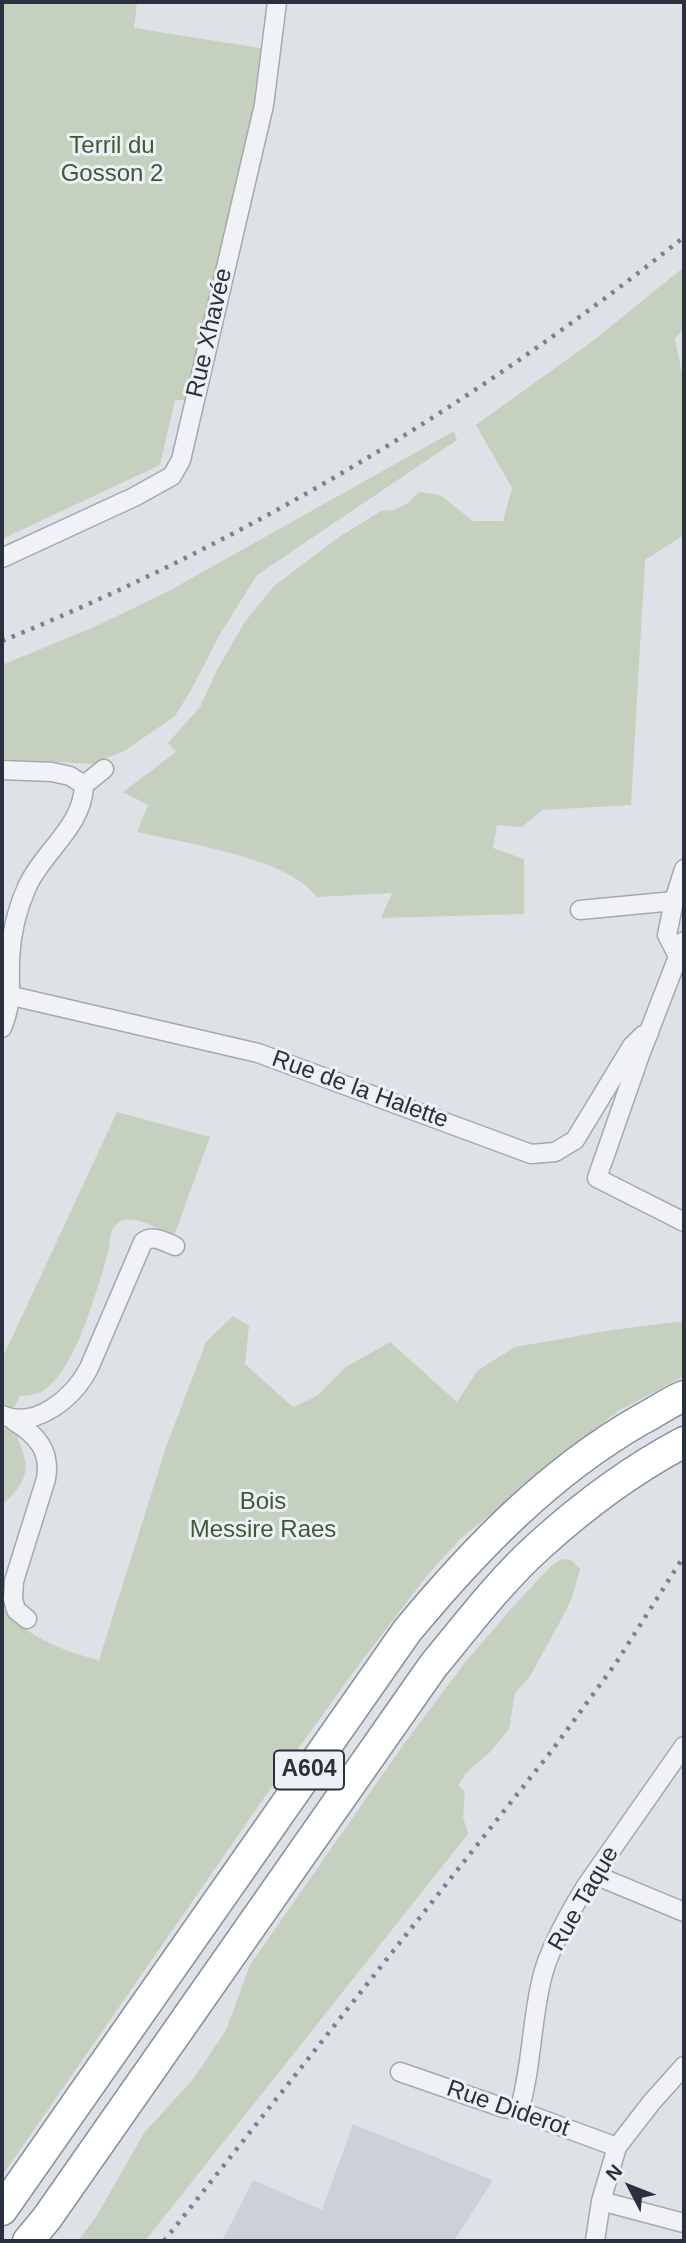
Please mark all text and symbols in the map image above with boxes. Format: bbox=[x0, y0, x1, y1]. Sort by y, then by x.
park label: Terril du Gosson 2 bbox=[61, 132, 163, 188]
street label: Rue Xhavée bbox=[181, 265, 239, 401]
street label: Rue de la Halette bbox=[268, 1045, 452, 1135]
park label: Bois Messire Raes bbox=[190, 1488, 336, 1544]
road number: A604 bbox=[274, 1750, 344, 1790]
street label: Rue Taque bbox=[543, 1842, 625, 1956]
street label: Rue Diderot bbox=[443, 2075, 573, 2143]
north arrow bbox=[595, 2152, 665, 2222]
text: N bbox=[602, 2160, 626, 2185]

